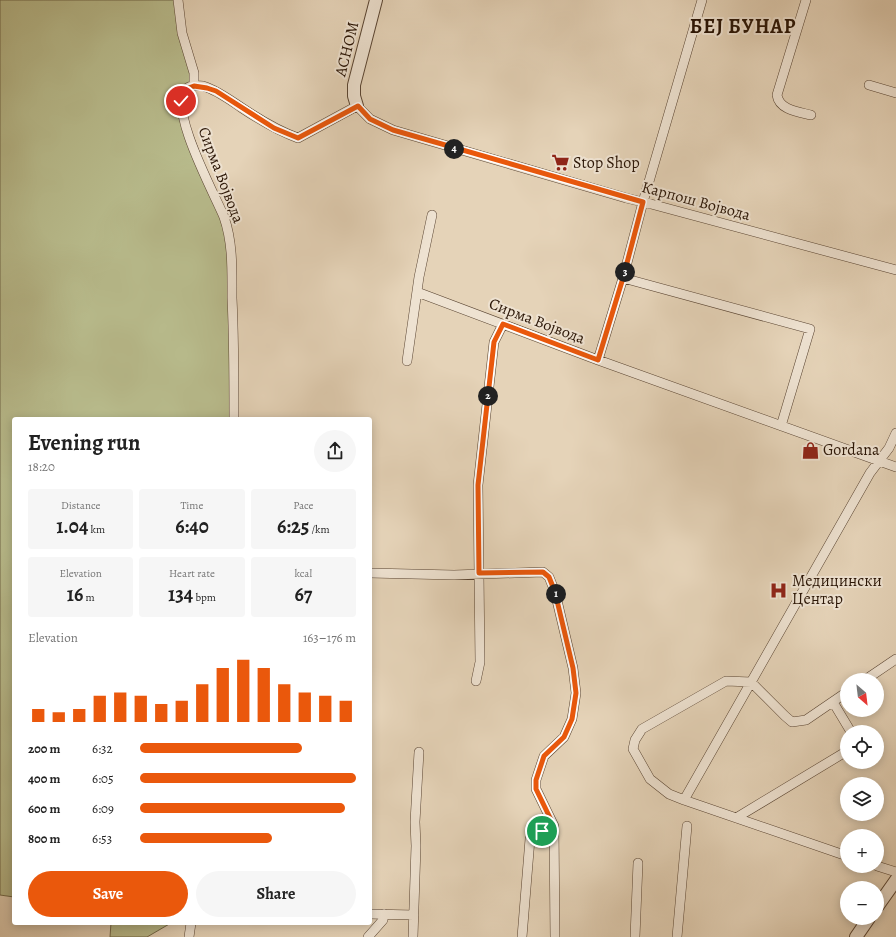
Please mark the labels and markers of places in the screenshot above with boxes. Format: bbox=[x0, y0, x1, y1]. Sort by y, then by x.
pin bbox=[164, 84, 198, 118]
pin: 4 bbox=[444, 139, 464, 159]
place label: Stop Shop bbox=[573, 152, 640, 174]
supermarket icon: Stop Shop bbox=[550, 153, 570, 173]
pin: 3 bbox=[615, 262, 635, 282]
pin: 2 bbox=[478, 386, 498, 406]
place label: Gordana bbox=[823, 439, 880, 461]
shop icon: Gordana bbox=[800, 440, 820, 460]
place label: Медицински Центар bbox=[792, 570, 882, 610]
hospital icon: Медицински Центар bbox=[769, 580, 789, 600]
pin: 1 bbox=[546, 584, 566, 604]
pin bbox=[525, 814, 559, 848]

